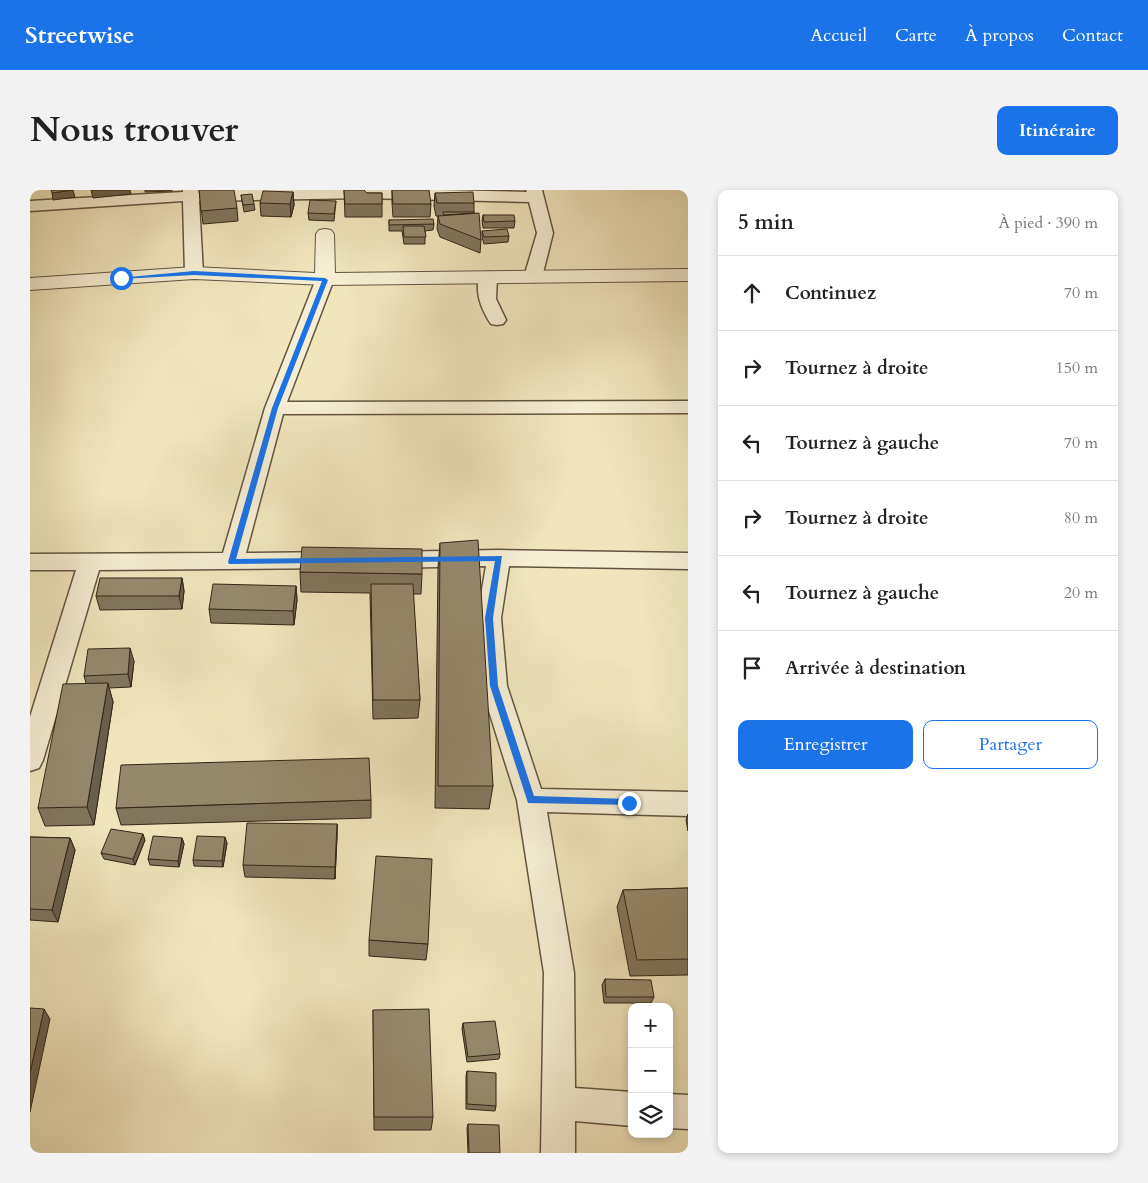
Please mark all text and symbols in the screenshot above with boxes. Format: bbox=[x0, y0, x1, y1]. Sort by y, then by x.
text: Streetwise bbox=[25, 19, 134, 52]
text: Accueil bbox=[810, 23, 867, 48]
text: Carte bbox=[895, 23, 937, 48]
text: À propos bbox=[965, 23, 1034, 48]
text: Contact bbox=[1062, 23, 1123, 48]
text: Nous trouver bbox=[30, 106, 238, 154]
button: Itinéraire bbox=[997, 106, 1118, 155]
text: 5 min bbox=[738, 208, 794, 237]
text: À pied · 390 m bbox=[998, 212, 1098, 234]
route start bbox=[110, 267, 133, 290]
icon: ahead bbox=[738, 279, 766, 307]
text: Continuez bbox=[785, 280, 876, 306]
text: 70 m bbox=[1064, 282, 1098, 304]
icon: right bbox=[738, 354, 766, 382]
text: Tournez à droite bbox=[785, 355, 928, 381]
text: 150 m bbox=[1056, 357, 1098, 379]
icon: left bbox=[738, 429, 766, 457]
text: Tournez à gauche bbox=[785, 430, 939, 456]
text: 70 m bbox=[1064, 432, 1098, 454]
icon: right bbox=[738, 504, 766, 532]
text: Tournez à droite bbox=[785, 505, 928, 531]
text: 80 m bbox=[1064, 507, 1098, 529]
icon: left bbox=[738, 579, 766, 607]
text: Tournez à gauche bbox=[785, 580, 939, 606]
text: 20 m bbox=[1064, 582, 1098, 604]
icon: arrive bbox=[738, 654, 766, 682]
text: Arrivée à destination bbox=[785, 655, 966, 681]
button: Enregistrer bbox=[738, 720, 913, 769]
button: Partager bbox=[923, 720, 1098, 769]
route end bbox=[618, 792, 641, 815]
map controls bbox=[628, 1003, 673, 1138]
button: + bbox=[628, 1003, 673, 1048]
button: − bbox=[628, 1048, 673, 1093]
button: layers bbox=[628, 1093, 673, 1138]

